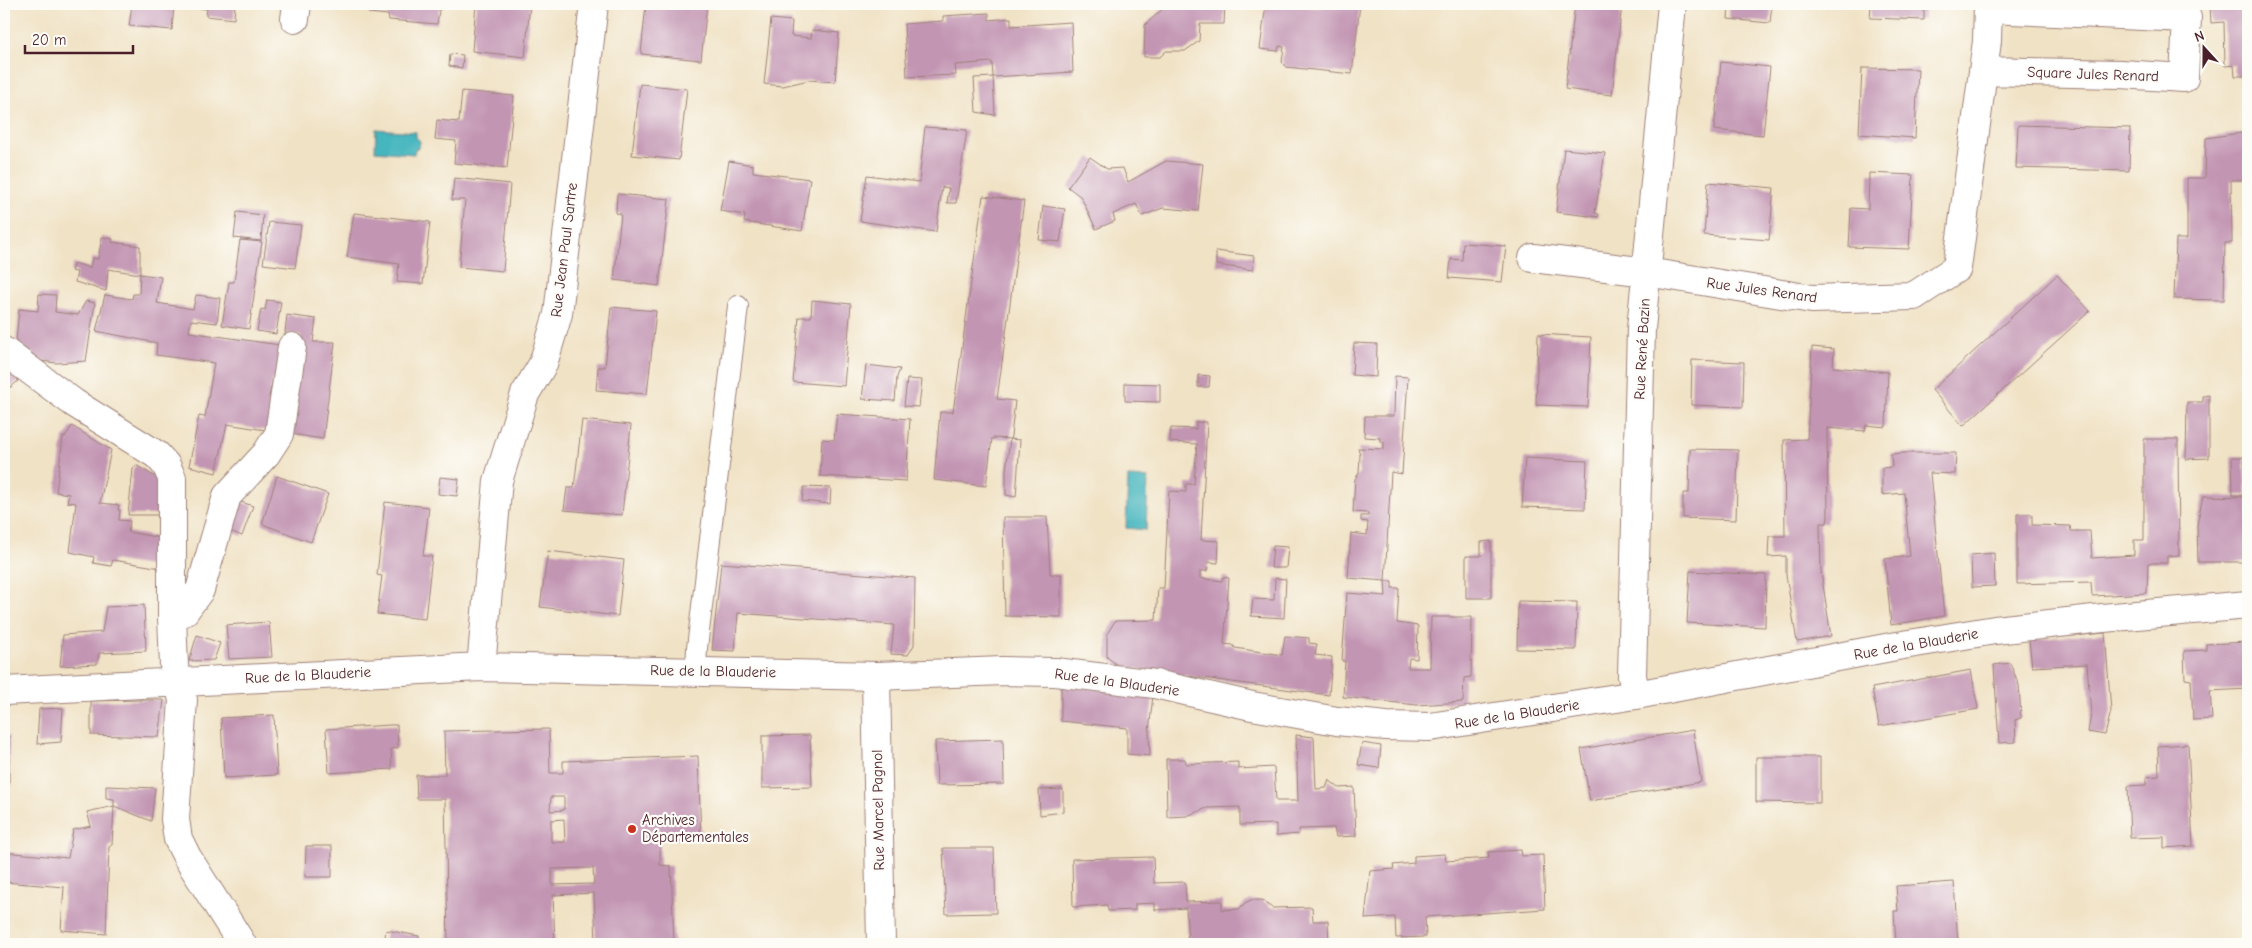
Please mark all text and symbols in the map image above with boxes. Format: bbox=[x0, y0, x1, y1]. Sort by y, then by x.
scale bar bbox=[25, 22, 132, 54]
north arrow bbox=[2180, 22, 2230, 72]
text: N bbox=[2192, 27, 2207, 46]
text: 20 m bbox=[32, 31, 66, 49]
street label: Square Jules Renard bbox=[2027, 63, 2159, 85]
street label: Rue Jean Paul Sartre bbox=[547, 181, 581, 318]
street label: Rue Jules Renard bbox=[1706, 273, 1818, 307]
street label: Rue René Bazin bbox=[1630, 298, 1654, 400]
street label: Rue de la Blauderie bbox=[1852, 624, 1980, 664]
street label: Rue de la Blauderie bbox=[650, 661, 777, 681]
street label: Rue de la Blauderie bbox=[245, 663, 372, 687]
street label: Rue de la Blauderie bbox=[1053, 664, 1181, 700]
street label: Rue de la Blauderie bbox=[1453, 695, 1581, 733]
street label: Rue Marcel Pagnol bbox=[868, 749, 888, 871]
place label: Archives Départementales bbox=[642, 811, 749, 846]
marker: Archives Départementales bbox=[626, 823, 638, 835]

